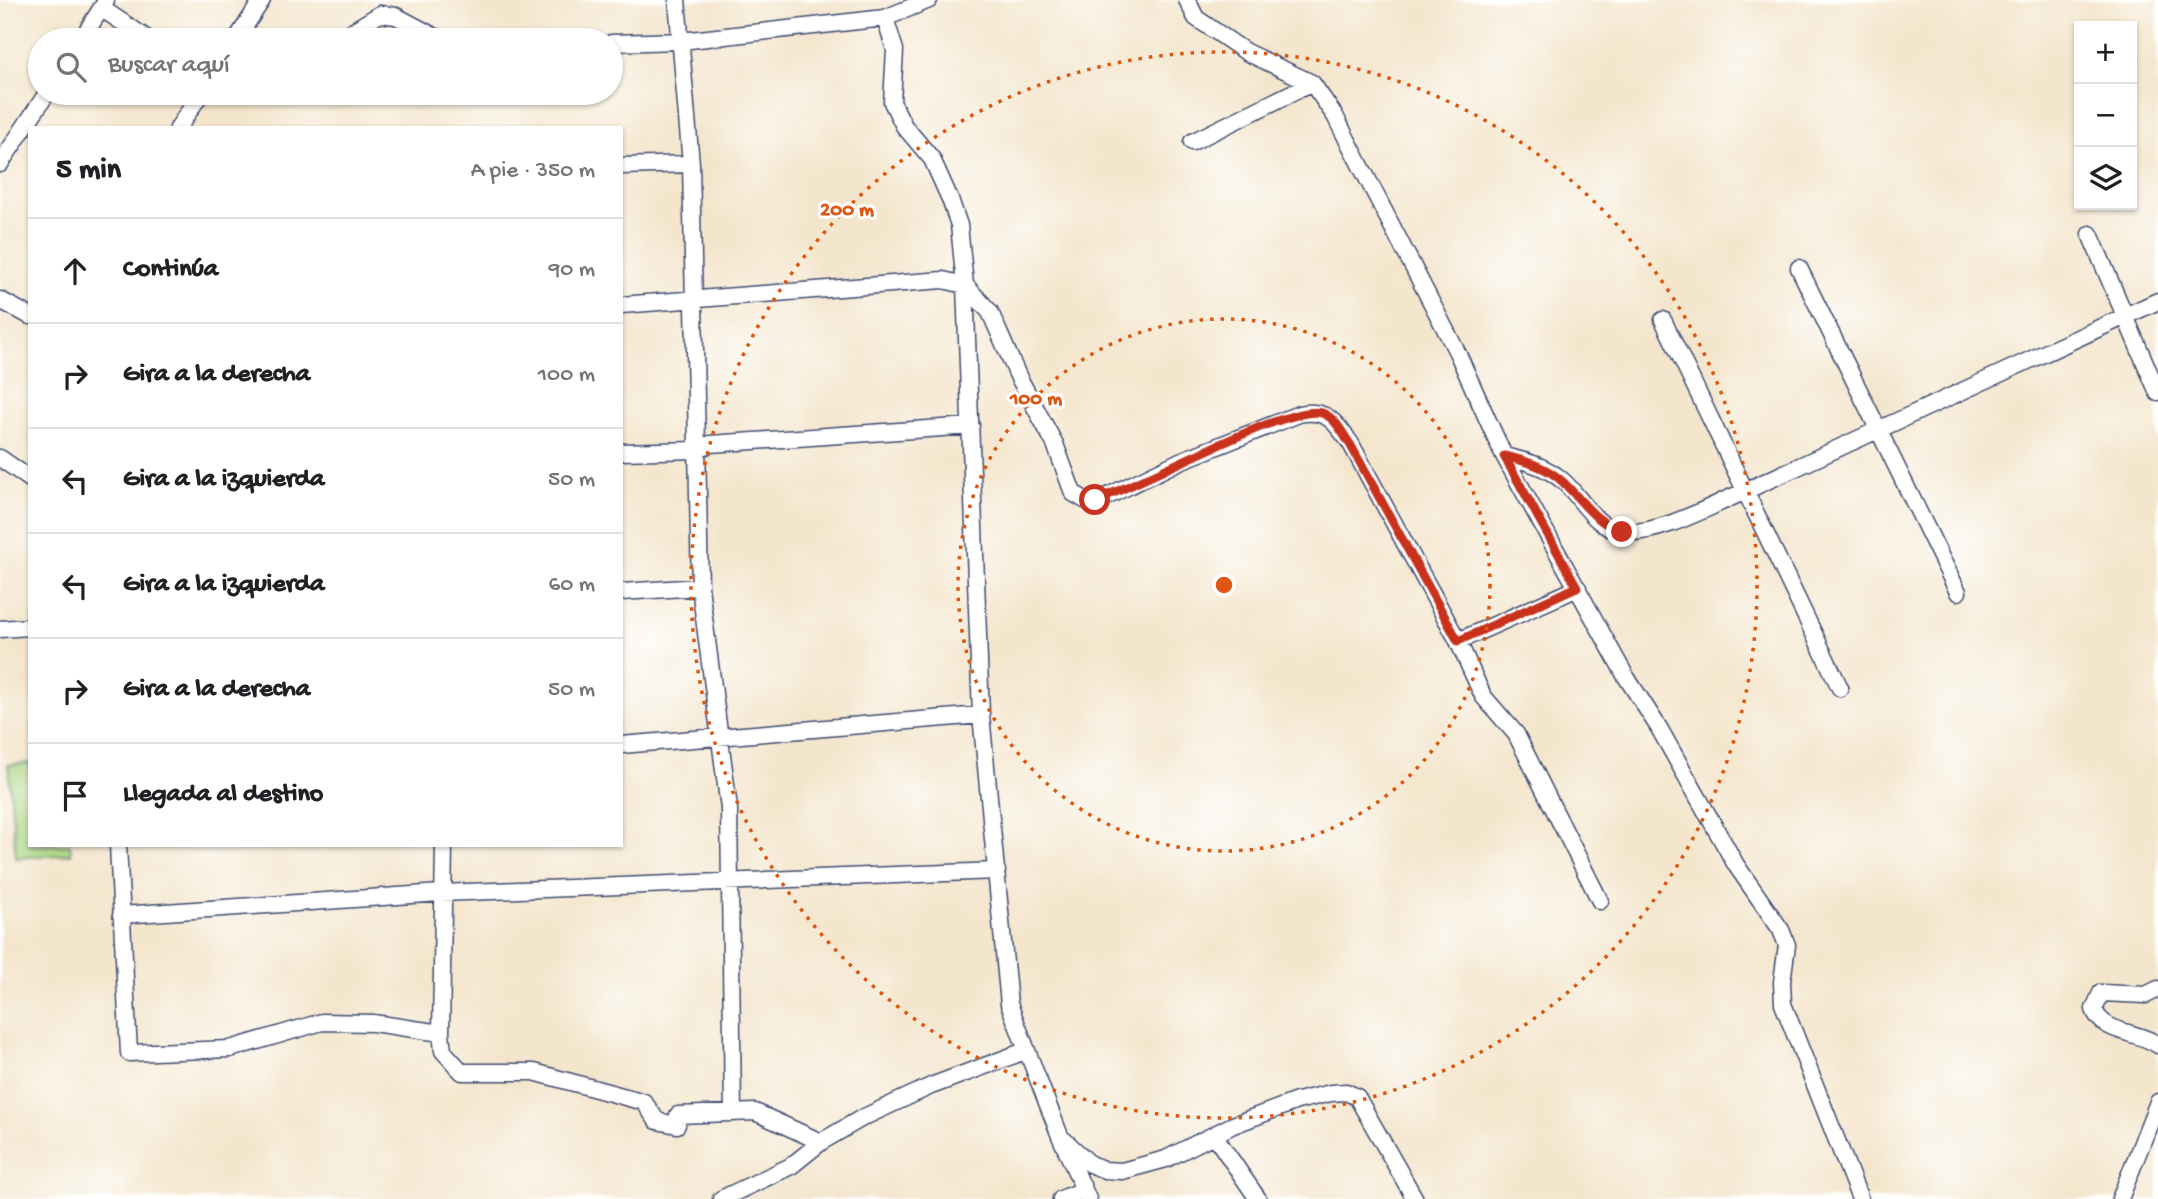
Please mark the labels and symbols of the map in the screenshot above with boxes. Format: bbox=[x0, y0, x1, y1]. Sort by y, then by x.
text: 200 m bbox=[820, 199, 874, 224]
text: 100 m bbox=[1009, 388, 1062, 413]
route start bbox=[1079, 484, 1110, 515]
route end bbox=[1606, 516, 1637, 547]
centre of rings bbox=[1212, 573, 1236, 597]

